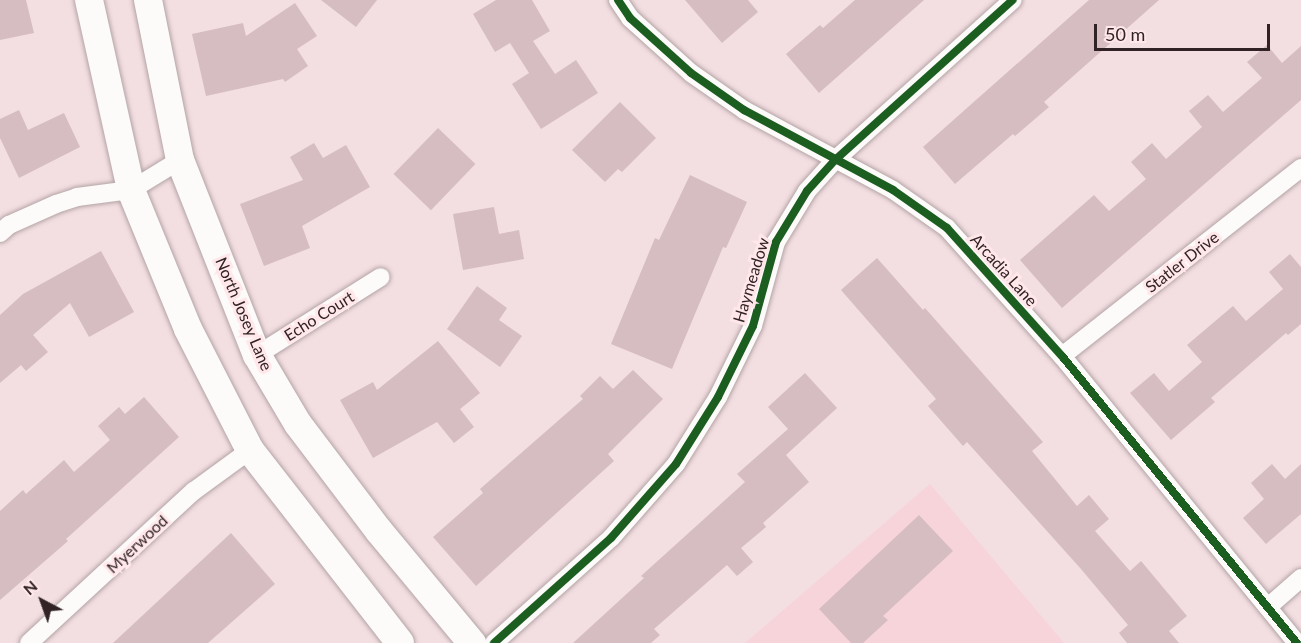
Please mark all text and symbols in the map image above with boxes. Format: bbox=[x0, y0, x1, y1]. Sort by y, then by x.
scale bar bbox=[1097, 12, 1272, 50]
text: 50 m bbox=[1105, 23, 1145, 45]
street label: Statler Drive bbox=[1141, 227, 1223, 297]
street label: Arcadia Lane bbox=[967, 230, 1041, 310]
street label: Haymeadow bbox=[729, 235, 773, 325]
street label: North Josey Lane bbox=[211, 254, 277, 374]
street label: Echo Court bbox=[281, 287, 357, 345]
street label: Myerwood bbox=[102, 511, 172, 577]
north arrow bbox=[12, 571, 72, 631]
text: N bbox=[19, 576, 41, 598]

